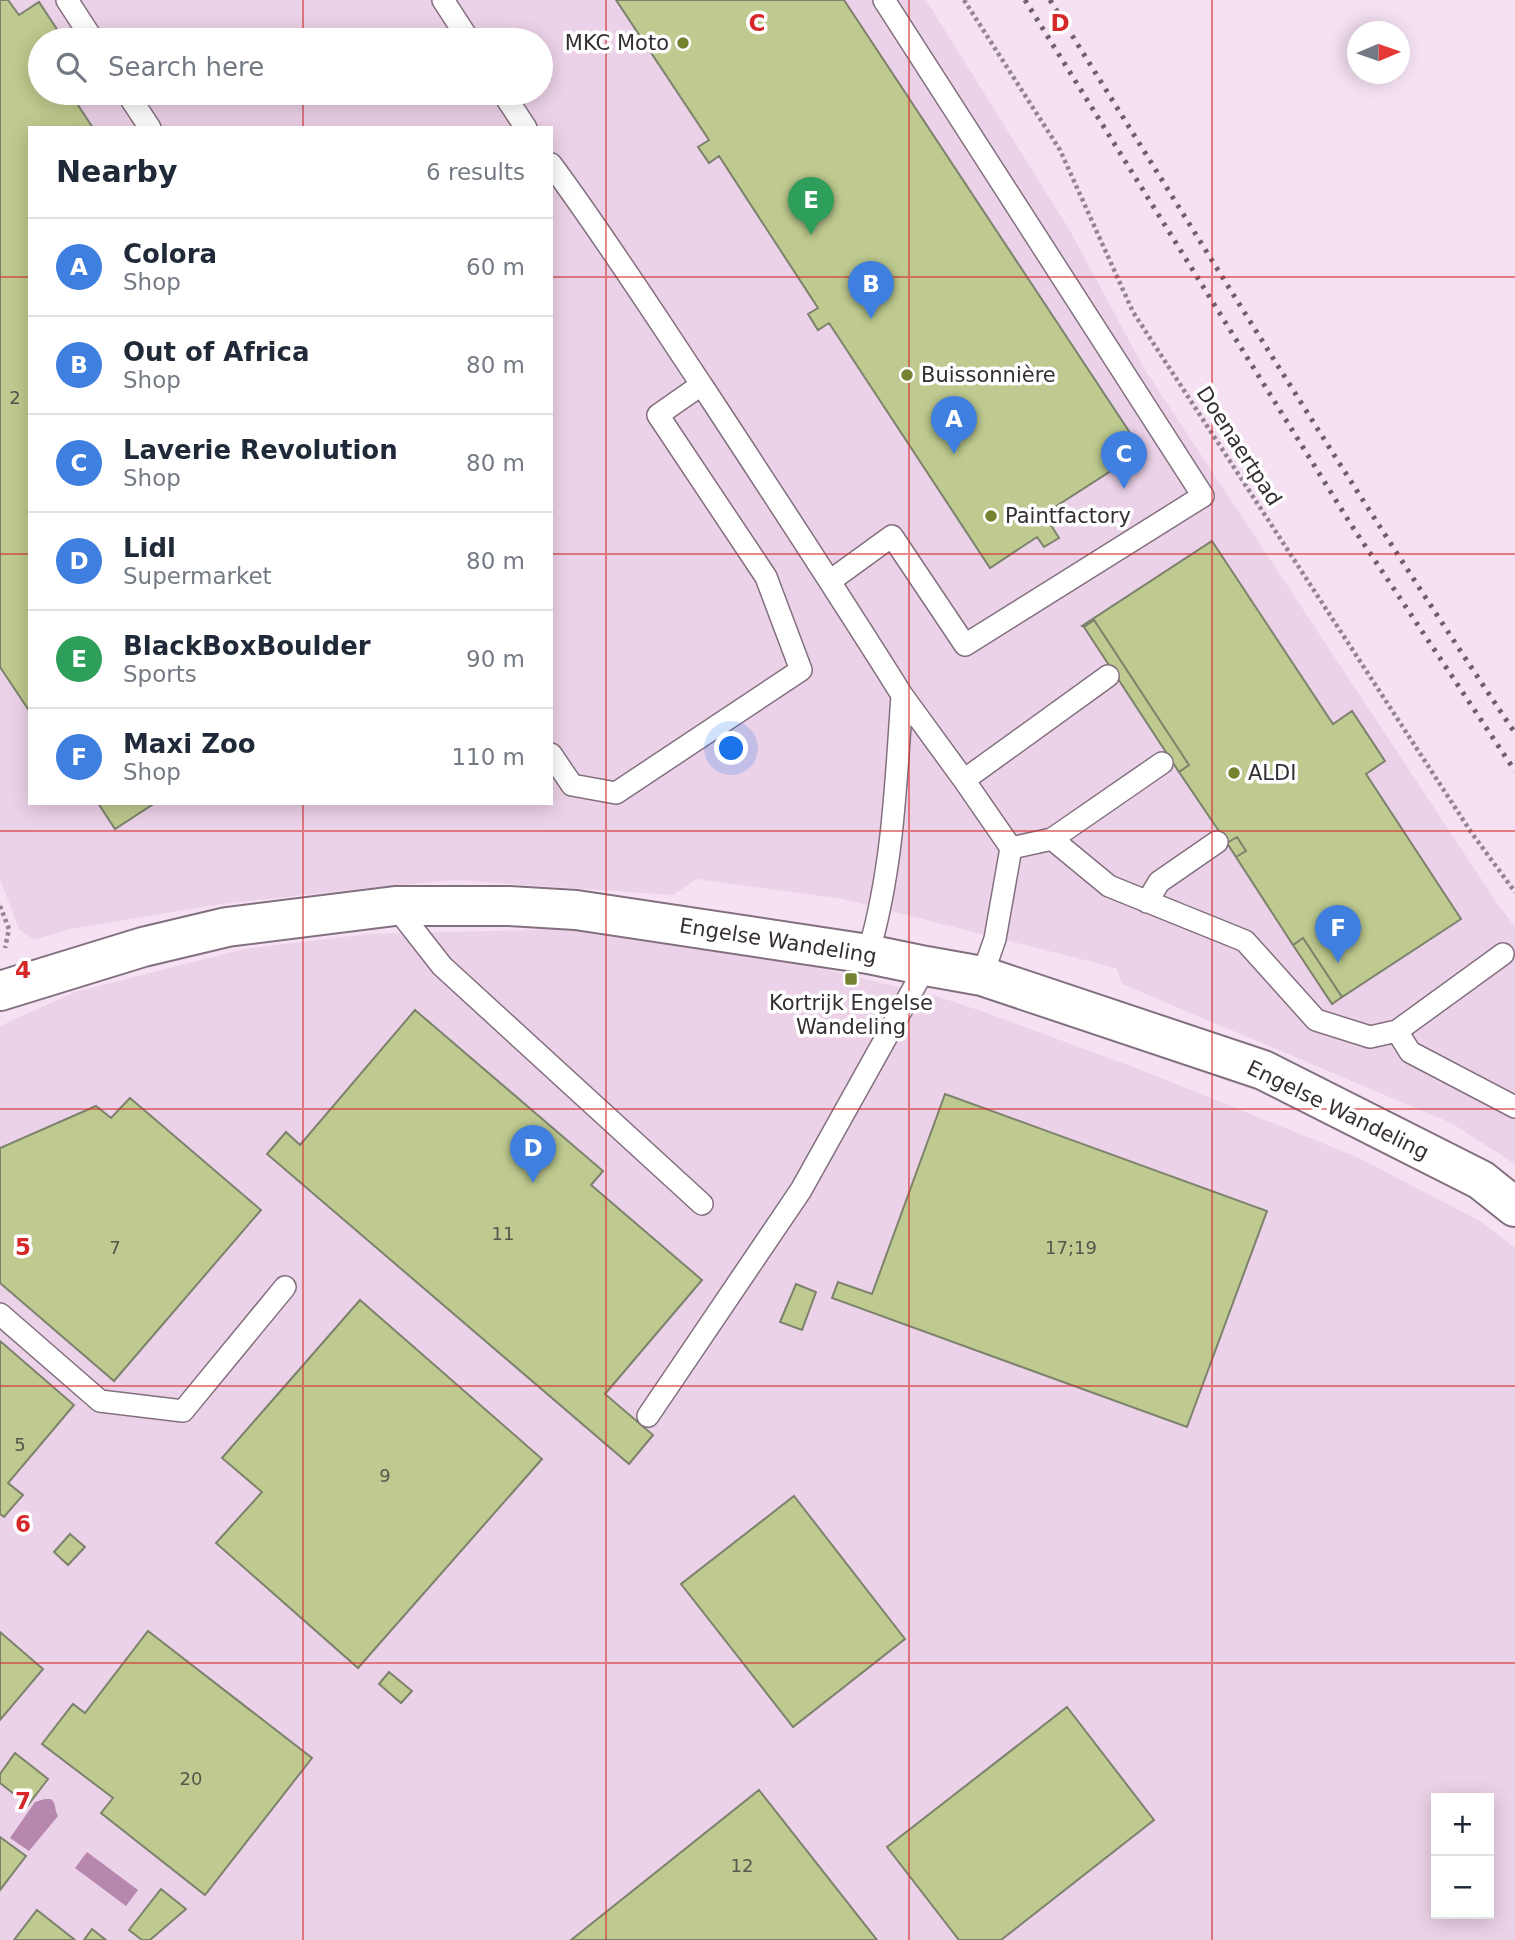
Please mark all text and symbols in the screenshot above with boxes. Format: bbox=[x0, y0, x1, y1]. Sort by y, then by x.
text: C bbox=[749, 10, 765, 36]
text: D bbox=[1050, 10, 1070, 36]
north arrow bbox=[1347, 21, 1410, 84]
search box bbox=[28, 28, 553, 105]
place label: MKC Moto bbox=[565, 31, 669, 55]
marker: MKC Moto bbox=[675, 35, 691, 51]
icon: search bbox=[52, 48, 90, 86]
text: Search here bbox=[108, 52, 264, 82]
text: Nearby bbox=[56, 154, 178, 189]
text: 6 results bbox=[426, 159, 525, 185]
pin: E bbox=[788, 177, 834, 235]
text: Colora bbox=[123, 239, 217, 269]
text: A bbox=[70, 254, 88, 280]
text: 60 m bbox=[466, 254, 525, 280]
pin: B bbox=[848, 261, 894, 319]
text: Shop bbox=[123, 269, 181, 295]
text: Out of Africa bbox=[123, 337, 309, 367]
text: B bbox=[70, 352, 88, 378]
text: 80 m bbox=[466, 352, 525, 378]
place label: Buissonnière bbox=[921, 363, 1056, 387]
text: Shop bbox=[123, 367, 181, 393]
marker: Buissonnière bbox=[899, 367, 915, 383]
street label: Doenaertpad bbox=[1192, 382, 1286, 510]
house number: 2 bbox=[9, 387, 21, 408]
pin: A bbox=[931, 396, 977, 454]
pin: C bbox=[1101, 431, 1147, 489]
text: Laverie Revolution bbox=[123, 435, 398, 465]
text: C bbox=[71, 450, 87, 476]
text: 80 m bbox=[466, 450, 525, 476]
text: Shop bbox=[123, 465, 181, 491]
place label: Paintfactory bbox=[1005, 504, 1131, 528]
marker: Paintfactory bbox=[983, 508, 999, 524]
text: Lidl bbox=[123, 533, 176, 563]
text: D bbox=[69, 548, 89, 574]
text: 80 m bbox=[466, 548, 525, 574]
text: Supermarket bbox=[123, 563, 272, 589]
text: BlackBoxBoulder bbox=[123, 631, 371, 661]
text: E bbox=[71, 646, 87, 672]
text: 90 m bbox=[466, 646, 525, 672]
text: Sports bbox=[123, 661, 197, 687]
text: Maxi Zoo bbox=[123, 729, 256, 759]
your location bbox=[714, 731, 748, 765]
text: F bbox=[71, 744, 87, 770]
text: 110 m bbox=[451, 744, 525, 770]
text: Shop bbox=[123, 759, 181, 785]
place label: ALDI bbox=[1248, 761, 1296, 785]
marker: ALDI bbox=[1226, 765, 1242, 781]
pin: F bbox=[1315, 905, 1361, 963]
street label: Engelse Wandeling bbox=[678, 914, 878, 968]
text: 4 bbox=[15, 957, 31, 983]
marker: Kortrijk Engelse Wandeling bbox=[843, 971, 859, 987]
place label: Kortrijk Engelse Wandeling bbox=[769, 991, 933, 1039]
street label: Engelse Wandeling bbox=[1243, 1056, 1433, 1164]
pin: D bbox=[510, 1125, 556, 1183]
house number: 11 bbox=[492, 1223, 514, 1244]
text: 5 bbox=[15, 1234, 31, 1260]
house number: 7 bbox=[109, 1237, 121, 1258]
house number: 17;19 bbox=[1045, 1237, 1097, 1258]
house number: 5 bbox=[14, 1434, 26, 1455]
house number: 9 bbox=[379, 1465, 391, 1486]
text: 6 bbox=[15, 1511, 31, 1537]
house number: 20 bbox=[180, 1768, 202, 1789]
text: 7 bbox=[15, 1788, 31, 1814]
map controls bbox=[1431, 1793, 1494, 1919]
button: + bbox=[1431, 1793, 1494, 1856]
house number: 12 bbox=[731, 1855, 753, 1876]
button: − bbox=[1431, 1856, 1494, 1919]

